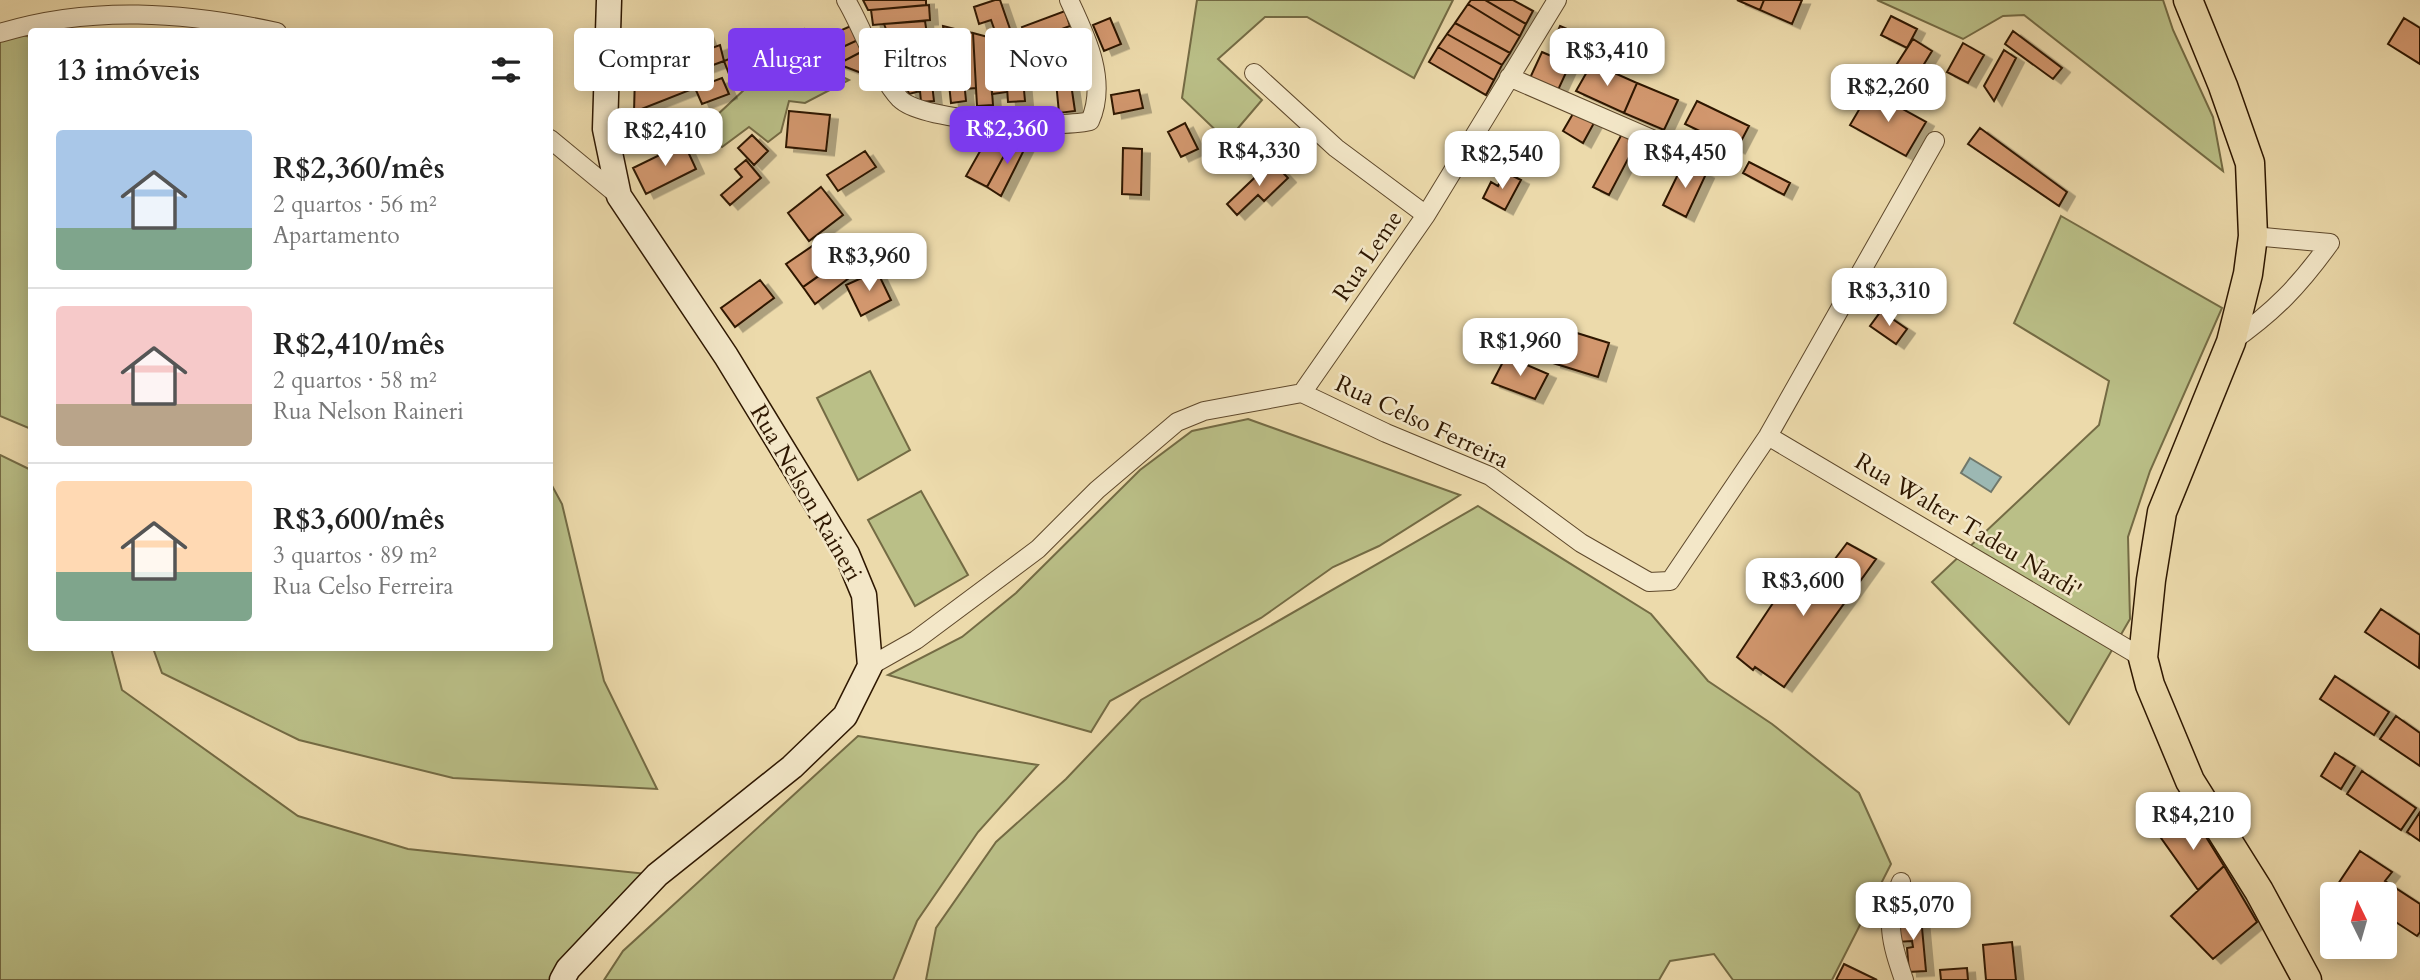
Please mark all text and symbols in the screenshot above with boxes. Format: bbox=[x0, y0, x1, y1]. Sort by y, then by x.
chip: Comprar bbox=[574, 28, 714, 91]
chip: Alugar bbox=[728, 28, 845, 91]
chip: Filtros bbox=[859, 28, 971, 91]
chip: Novo bbox=[985, 28, 1092, 91]
pin: R$3,410 bbox=[1542, 28, 1672, 88]
text: R$3,410 bbox=[1566, 35, 1648, 66]
text: 13 imóveis bbox=[56, 50, 200, 91]
icon: filters bbox=[487, 51, 525, 89]
pin: R$2,260 bbox=[1823, 64, 1953, 124]
text: R$2,260 bbox=[1847, 71, 1929, 102]
pin: R$2,360 bbox=[942, 106, 1072, 166]
pin: R$2,410 bbox=[600, 108, 730, 168]
text: R$2,360 bbox=[966, 113, 1048, 144]
text: R$2,410 bbox=[624, 115, 706, 146]
pin: R$4,330 bbox=[1194, 128, 1324, 188]
pin: R$4,450 bbox=[1620, 130, 1750, 190]
pin: R$2,540 bbox=[1437, 132, 1567, 191]
text: R$4,330 bbox=[1218, 135, 1300, 166]
text: R$4,450 bbox=[1644, 137, 1726, 168]
text: R$2,540 bbox=[1461, 138, 1543, 169]
text: R$2,360/mês bbox=[273, 148, 445, 189]
icon: home bbox=[112, 158, 196, 242]
text: 2 quartos · 56 m² bbox=[273, 189, 437, 220]
street label: Rua Leme bbox=[1325, 204, 1411, 308]
text: Apartamento bbox=[273, 220, 400, 251]
pin: R$3,960 bbox=[804, 233, 934, 293]
text: R$3,960 bbox=[828, 240, 910, 271]
pin: R$3,310 bbox=[1824, 268, 1954, 328]
text: R$3,310 bbox=[1848, 275, 1930, 306]
pin: R$1,960 bbox=[1455, 318, 1585, 378]
text: R$2,410/mês bbox=[273, 324, 445, 365]
text: R$1,960 bbox=[1479, 325, 1561, 356]
icon: home bbox=[112, 334, 196, 418]
text: 2 quartos · 58 m² bbox=[273, 365, 437, 396]
street label: Rua Celso Ferreira bbox=[1330, 367, 1515, 477]
text: Rua Nelson Raineri bbox=[273, 396, 464, 427]
street label: Rua Nelson Raineri bbox=[742, 399, 870, 588]
street label: Rua Walter Tadeu Nardi' bbox=[1848, 445, 2088, 607]
text: R$3,600/mês bbox=[273, 499, 445, 540]
icon: home bbox=[112, 509, 196, 593]
text: 3 quartos · 89 m² bbox=[273, 540, 437, 571]
pin: R$3,600 bbox=[1738, 558, 1868, 618]
text: R$3,600 bbox=[1762, 565, 1844, 596]
text: Rua Celso Ferreira bbox=[273, 571, 453, 602]
pin: R$4,210 bbox=[2128, 792, 2258, 852]
text: R$4,210 bbox=[2152, 799, 2234, 830]
north arrow bbox=[2320, 882, 2398, 959]
map controls bbox=[2320, 882, 2397, 959]
pin: R$5,070 bbox=[1848, 883, 1978, 942]
text: R$5,070 bbox=[1872, 889, 1954, 920]

